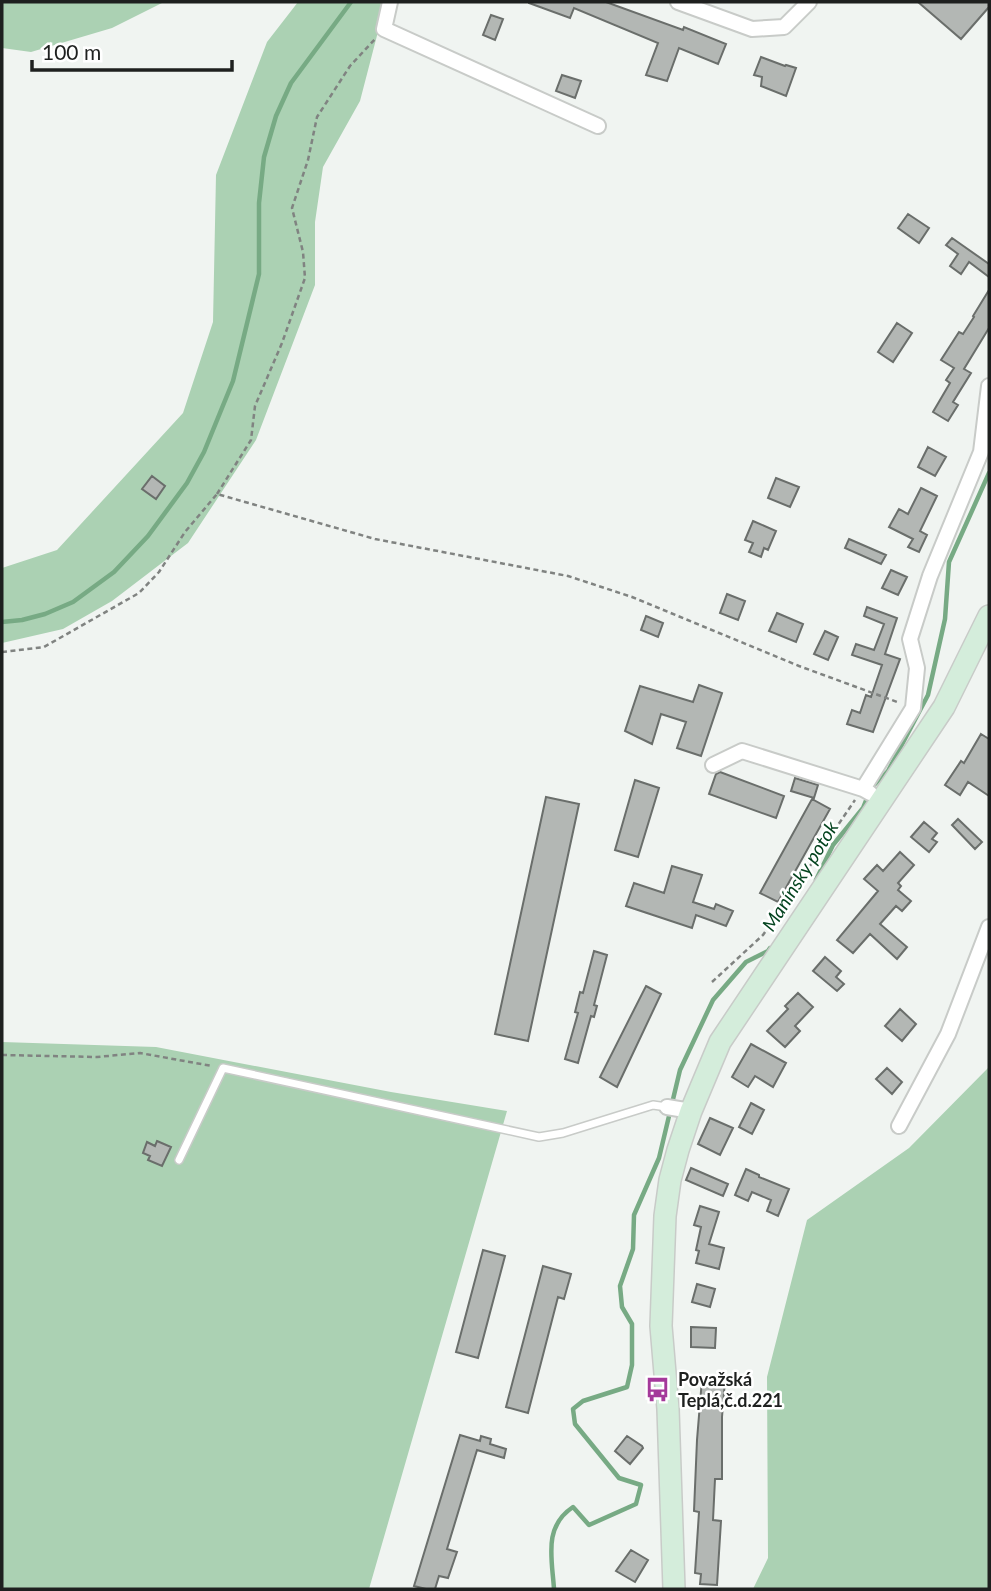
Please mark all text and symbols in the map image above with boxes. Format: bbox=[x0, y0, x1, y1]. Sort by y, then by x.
scale bar bbox=[32, 28, 231, 72]
text: 100 m bbox=[42, 39, 101, 64]
water label: Manínsky potok bbox=[757, 816, 843, 935]
place label: Považská Teplá,č.d.221 bbox=[678, 1368, 783, 1411]
bus stop icon: Považská Teplá,č.d.221 bbox=[644, 1376, 672, 1404]

